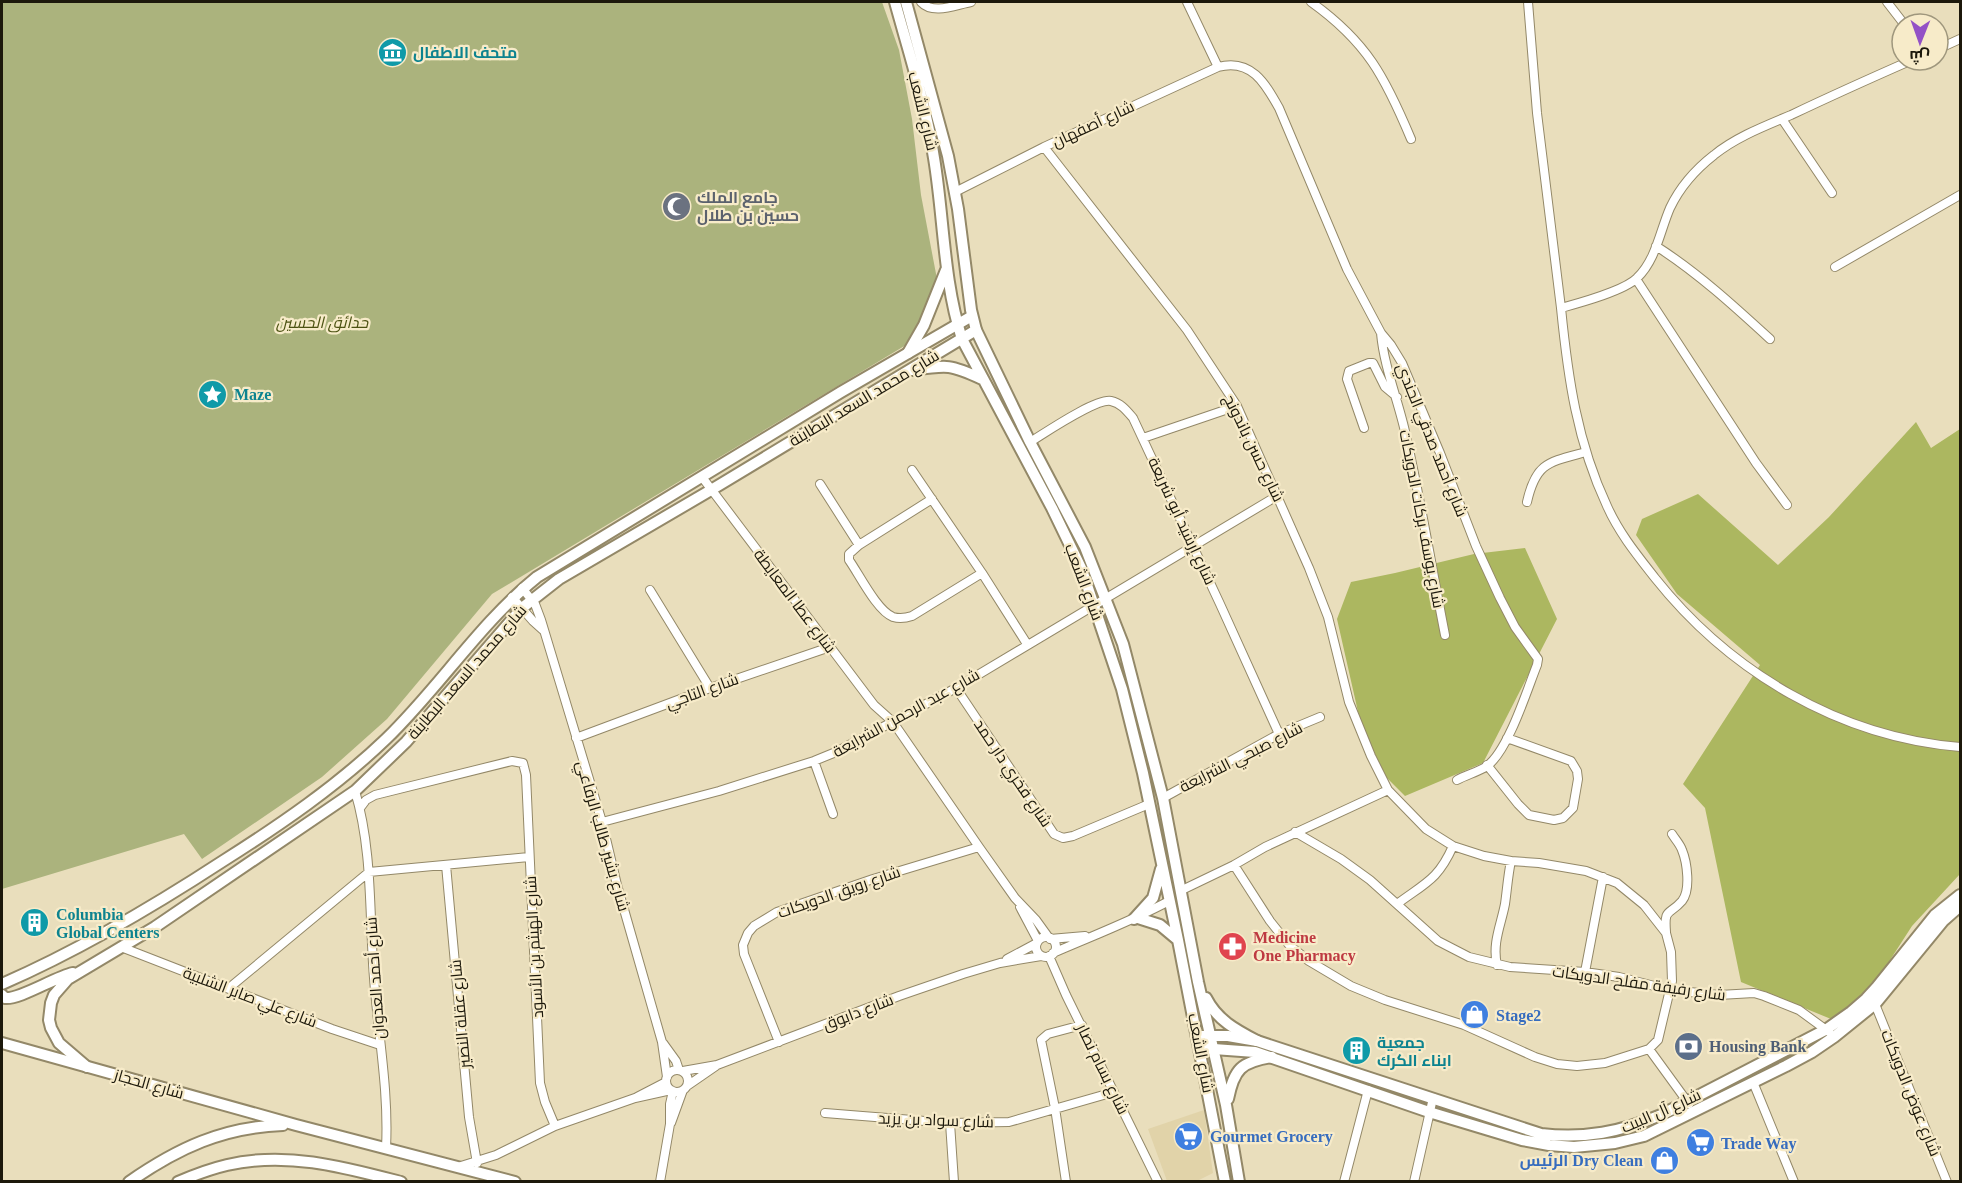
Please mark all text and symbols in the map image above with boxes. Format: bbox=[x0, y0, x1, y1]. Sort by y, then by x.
north arrow bbox=[1890, 12, 1950, 72]
museum icon: متحف الاطفال bbox=[376, 36, 408, 68]
place label: متحف الاطفال bbox=[413, 44, 517, 62]
text: ش bbox=[1909, 47, 1930, 65]
street label: شارع الشعب bbox=[902, 70, 941, 153]
street label: شارع أصفهان bbox=[1049, 97, 1138, 153]
place label: جامع الملك حسين بن طلال bbox=[697, 189, 799, 225]
mosque icon: جامع الملك حسين بن طلال bbox=[660, 190, 692, 222]
park label: حدائق الحسين bbox=[276, 314, 369, 333]
street label: شارع محمد السعد البطاينة bbox=[786, 346, 944, 452]
street label: شارع أحمد صدقي الجندي bbox=[1389, 360, 1471, 521]
place icon: Maze bbox=[197, 378, 229, 410]
place label: Maze bbox=[234, 386, 271, 403]
street label: شارع حسن باندونج bbox=[1218, 392, 1287, 506]
street label: شارع يوسف بركات الدويكات bbox=[1393, 428, 1448, 610]
street label: شارع إرشيد أبو شريعة bbox=[1142, 454, 1220, 589]
street label: شارع الشعب bbox=[1059, 541, 1106, 624]
street label: شارع عطا المعايطة bbox=[748, 546, 839, 658]
street label: شارع محمد السعد البطاينة bbox=[404, 602, 532, 744]
street label: شارع عبد الرحمن الشرايعة bbox=[830, 666, 984, 763]
street label: شارع التاجي bbox=[663, 670, 742, 717]
street label: شارع فخري دار حمد bbox=[967, 716, 1055, 833]
street label: شارع صبحي الشرايعة bbox=[1177, 719, 1308, 800]
street label: شارع بشير طالب الرفاعي bbox=[568, 759, 633, 915]
street label: شارع رويق الدويكات bbox=[775, 863, 904, 924]
street label: شارع الهيثم بن الأسود bbox=[522, 875, 549, 1019]
place label: Columbia Global Centers bbox=[56, 906, 160, 941]
building icon: Columbia Global Centers bbox=[19, 907, 51, 939]
street label: شارع أحمد العدوان bbox=[361, 916, 391, 1040]
place label: Medicine One Pharmacy bbox=[1253, 929, 1356, 965]
pharmacy icon: Medicine One Pharmacy bbox=[1216, 930, 1248, 962]
street label: شارع عقلة النصير bbox=[447, 958, 476, 1070]
street label: شارع رفيفة مفلح الدويكات bbox=[1551, 962, 1727, 1007]
street label: شارع علي صابر الشلبية bbox=[179, 964, 319, 1035]
street label: شارع دابوق bbox=[820, 991, 897, 1036]
shop icon: Stage2 bbox=[1459, 999, 1491, 1031]
place label: Stage2 bbox=[1496, 1007, 1541, 1025]
street label: شارع الشعب bbox=[1182, 1012, 1217, 1095]
street label: شارع بسام نصار bbox=[1071, 1020, 1132, 1118]
street label: شارع عوض الدويكات bbox=[1875, 1027, 1944, 1160]
bank icon: Housing Bank bbox=[1672, 1030, 1704, 1062]
place label: جمعية ابناء الكرك bbox=[1377, 1034, 1452, 1070]
building icon: جمعية ابناء الكرك bbox=[1340, 1035, 1372, 1067]
place label: Housing Bank bbox=[1709, 1038, 1806, 1056]
street label: شارع الحجاز bbox=[110, 1066, 186, 1105]
street label: شارع آل البيت bbox=[1619, 1086, 1705, 1139]
street label: شارع سواد بن يزيد bbox=[878, 1109, 994, 1134]
supermarket icon: Gourmet Grocery bbox=[1173, 1120, 1205, 1152]
supermarket icon: Trade Way bbox=[1684, 1127, 1716, 1159]
place label: Gourmet Grocery bbox=[1210, 1128, 1333, 1146]
place label: Trade Way bbox=[1721, 1135, 1796, 1153]
shop icon: الرئيس Dry Clean bbox=[1648, 1144, 1680, 1176]
place label: الرئيس Dry Clean bbox=[1520, 1152, 1643, 1170]

